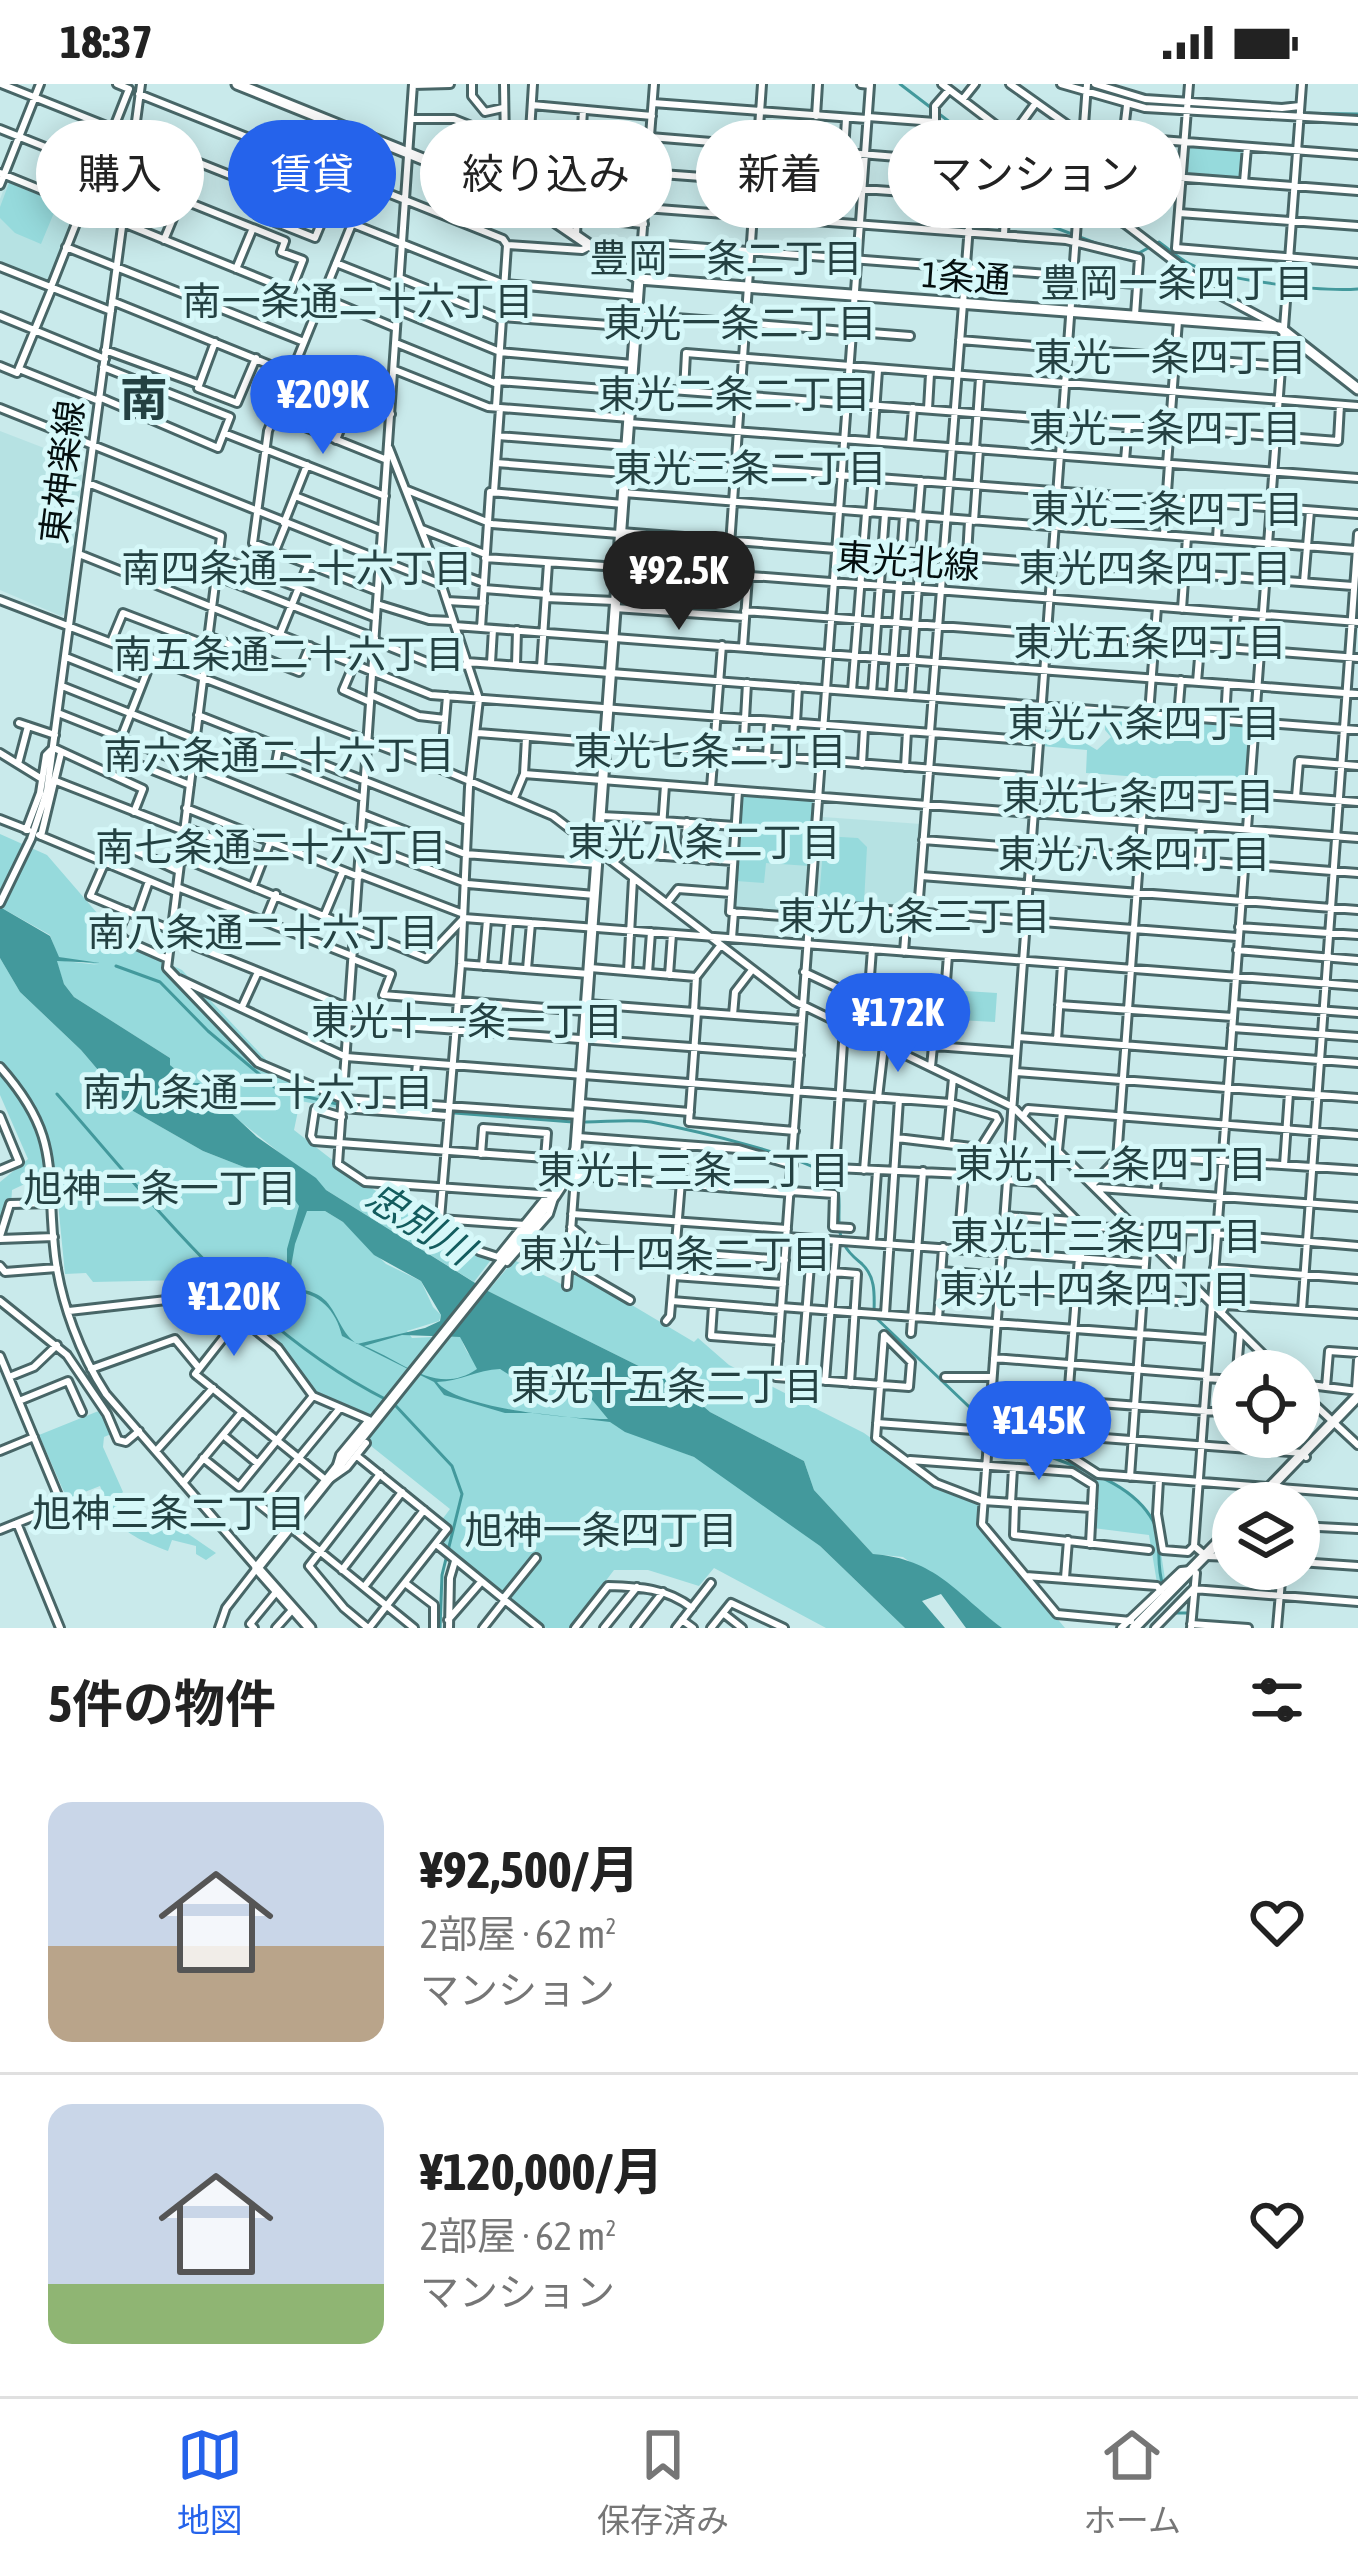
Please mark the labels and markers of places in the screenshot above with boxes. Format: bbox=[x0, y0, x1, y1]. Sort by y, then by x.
pin: ¥209K bbox=[239, 355, 407, 457]
pin: ¥92.5K bbox=[581, 531, 777, 633]
pin: ¥172K bbox=[814, 973, 982, 1075]
pin: ¥120K bbox=[150, 1257, 318, 1359]
pin: ¥145K bbox=[955, 1381, 1123, 1483]

